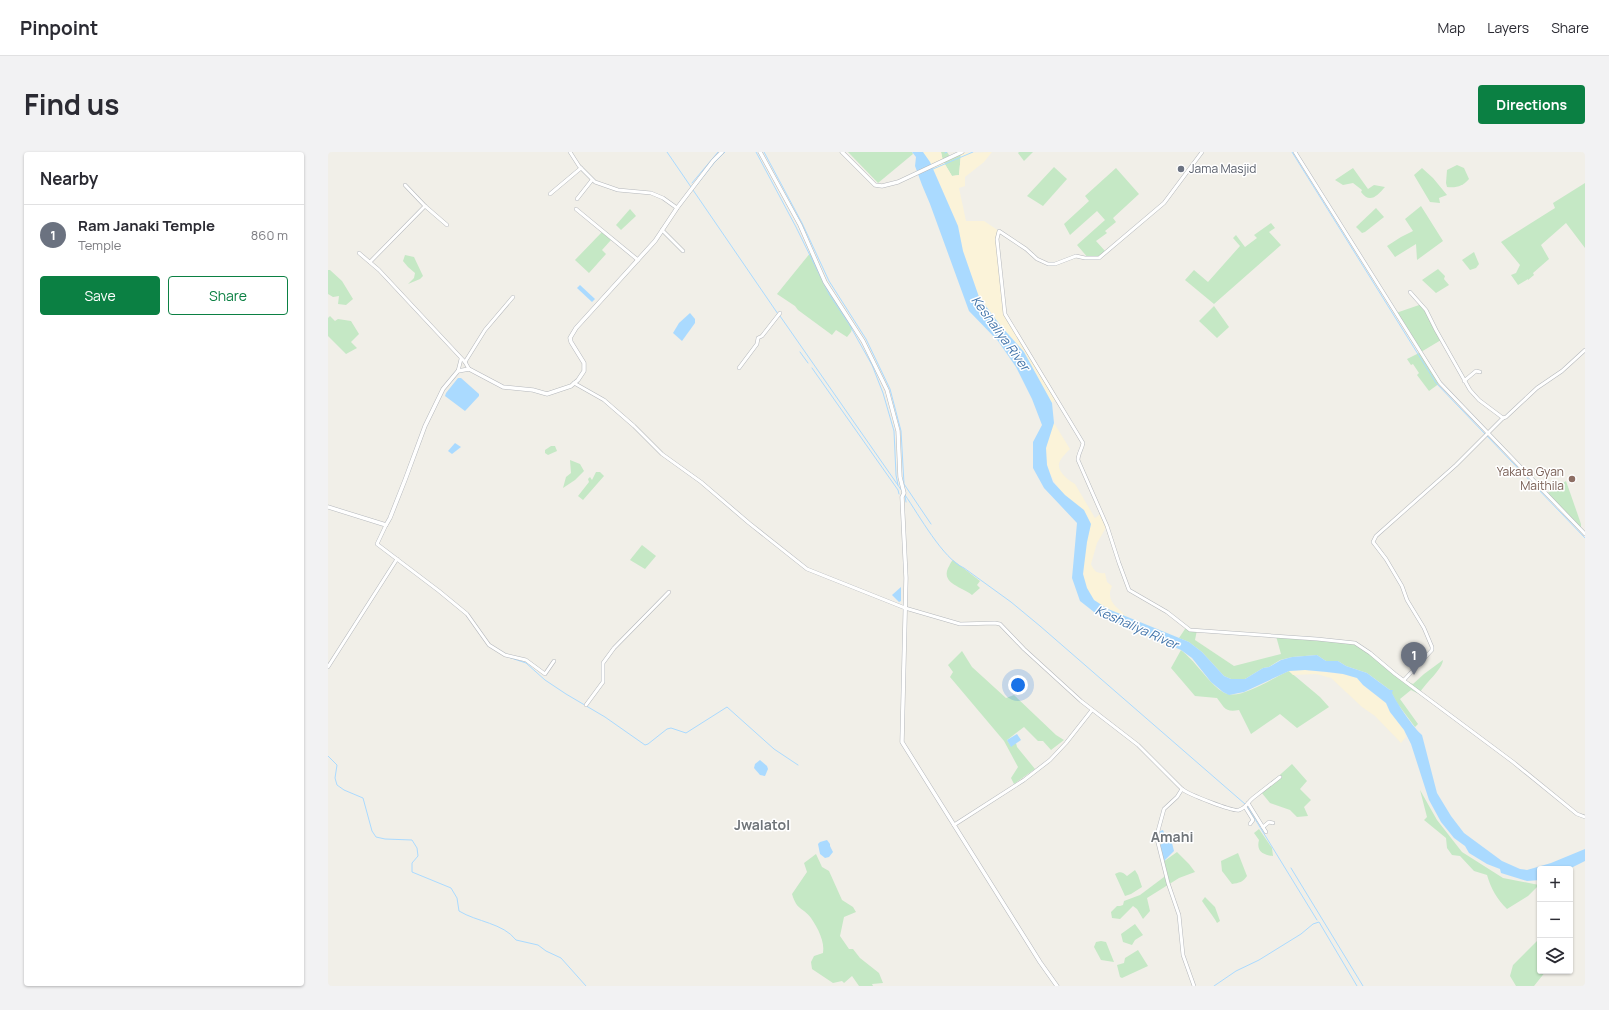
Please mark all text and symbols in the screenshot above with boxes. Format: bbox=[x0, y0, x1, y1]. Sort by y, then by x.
text: Pinpoint bbox=[20, 15, 98, 41]
text: Map bbox=[1437, 18, 1465, 37]
text: Layers bbox=[1487, 18, 1529, 37]
text: Share bbox=[1551, 18, 1589, 37]
text: Find us bbox=[24, 85, 119, 123]
button: Directions bbox=[1478, 85, 1585, 124]
place label: Jama Masjid bbox=[1189, 160, 1256, 177]
marker: Jama Masjid bbox=[1176, 164, 1186, 174]
text: Nearby bbox=[40, 167, 98, 190]
text: Ram Janaki Temple bbox=[78, 215, 215, 236]
text: 1 bbox=[50, 226, 56, 244]
text: 860 m bbox=[251, 226, 288, 244]
text: Temple bbox=[78, 236, 121, 254]
button: Save bbox=[40, 276, 160, 315]
button: Share bbox=[168, 276, 288, 315]
water label: Keshaliya River bbox=[968, 292, 1036, 376]
place label: Yakata Gyan Maithila bbox=[1497, 463, 1564, 494]
marker: Yakata Gyan Maithila bbox=[1567, 474, 1577, 484]
water label: Keshaliya River bbox=[1093, 601, 1183, 654]
pin: 1 bbox=[1401, 642, 1427, 675]
your location bbox=[1008, 675, 1028, 695]
district label: Jwalatol bbox=[734, 815, 790, 834]
district label: Amahi bbox=[1151, 827, 1193, 846]
map controls bbox=[1537, 866, 1573, 974]
button: + bbox=[1537, 866, 1573, 902]
button: − bbox=[1537, 902, 1573, 938]
button: layers bbox=[1537, 938, 1573, 974]

